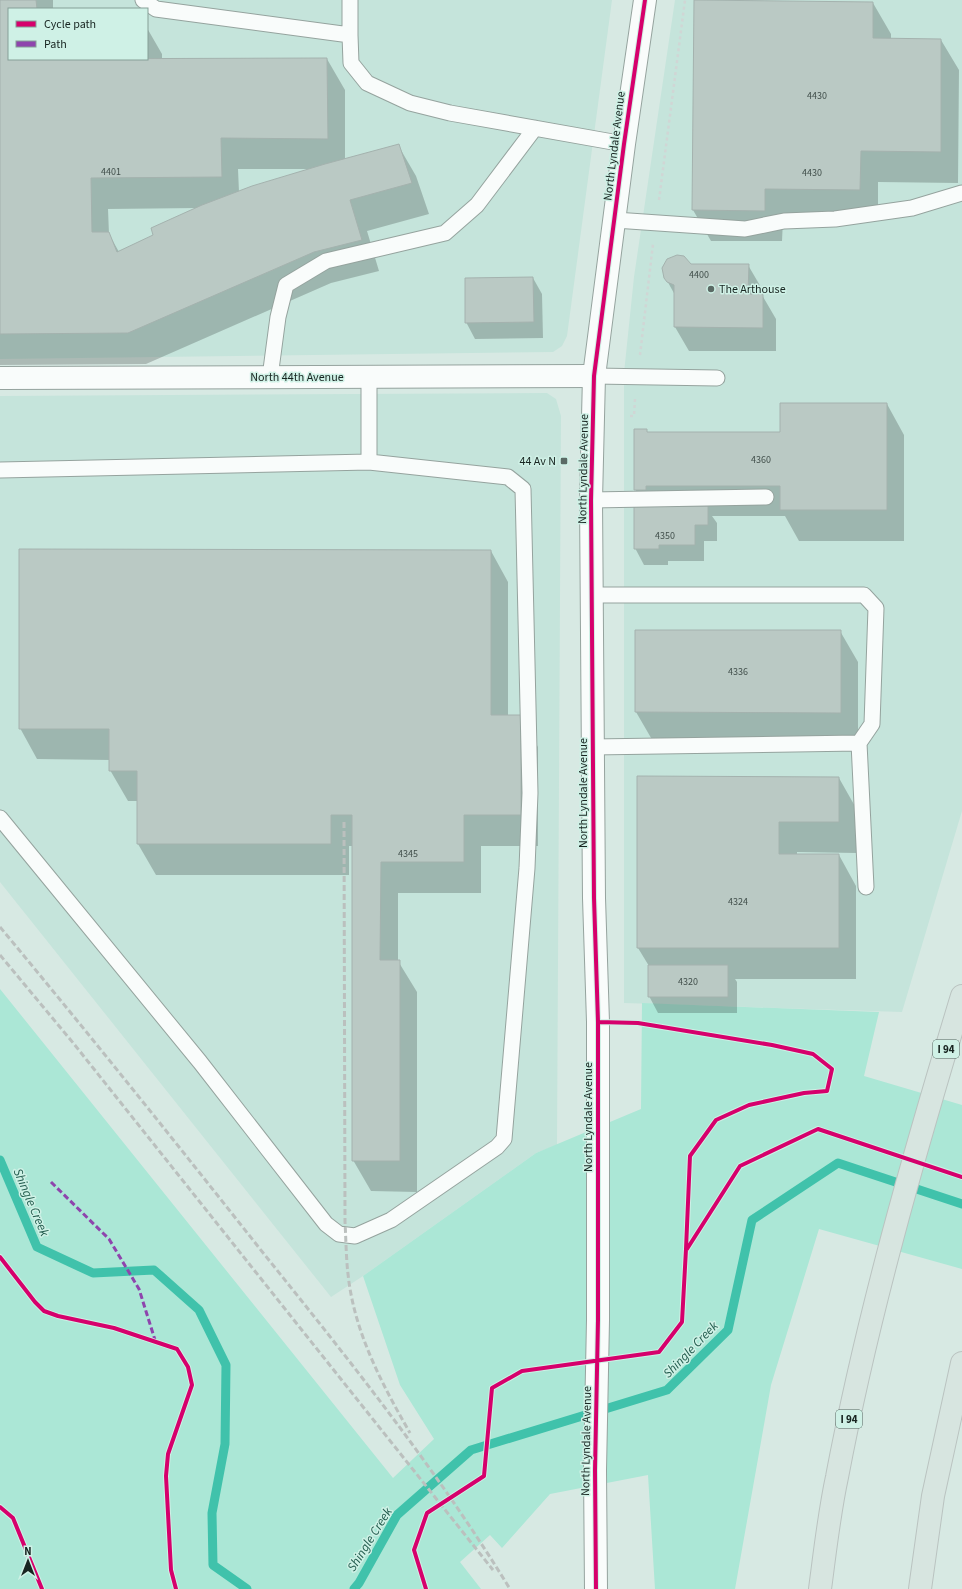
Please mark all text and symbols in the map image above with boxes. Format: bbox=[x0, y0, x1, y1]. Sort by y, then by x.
legend bbox=[8, 8, 148, 60]
text: Cycle path bbox=[44, 16, 96, 33]
text: Path bbox=[44, 36, 67, 53]
house number: 4430 bbox=[807, 89, 827, 103]
street label: North Lyndale Avenue bbox=[599, 90, 630, 202]
house number: 4401 bbox=[101, 165, 121, 179]
house number: 4430 bbox=[802, 166, 822, 180]
house number: 4400 bbox=[689, 268, 709, 282]
place label: The Arthouse bbox=[719, 281, 786, 298]
marker: The Arthouse bbox=[706, 284, 716, 294]
street label: North 44th Avenue bbox=[250, 369, 344, 386]
street label: North Lyndale Avenue bbox=[574, 414, 593, 524]
place label: 44 Av N bbox=[519, 453, 556, 470]
house number: 4360 bbox=[751, 453, 771, 467]
marker: 44 Av N bbox=[559, 456, 569, 466]
house number: 4350 bbox=[655, 529, 675, 543]
house number: 4336 bbox=[728, 665, 748, 679]
street label: North Lyndale Avenue bbox=[575, 738, 592, 848]
house number: 4345 bbox=[398, 847, 418, 861]
house number: 4324 bbox=[728, 895, 748, 909]
house number: 4320 bbox=[678, 975, 698, 989]
road number: I 94 bbox=[933, 1040, 959, 1058]
street label: North Lyndale Avenue bbox=[580, 1062, 597, 1172]
water label: Shingle Creek bbox=[9, 1166, 54, 1240]
water label: Shingle Creek bbox=[659, 1317, 723, 1382]
street label: North Lyndale Avenue bbox=[577, 1386, 596, 1496]
road number: I 94 bbox=[836, 1410, 862, 1428]
water label: Shingle Creek bbox=[343, 1503, 397, 1575]
north arrow bbox=[8, 1541, 48, 1581]
text: N bbox=[24, 1544, 32, 1559]

